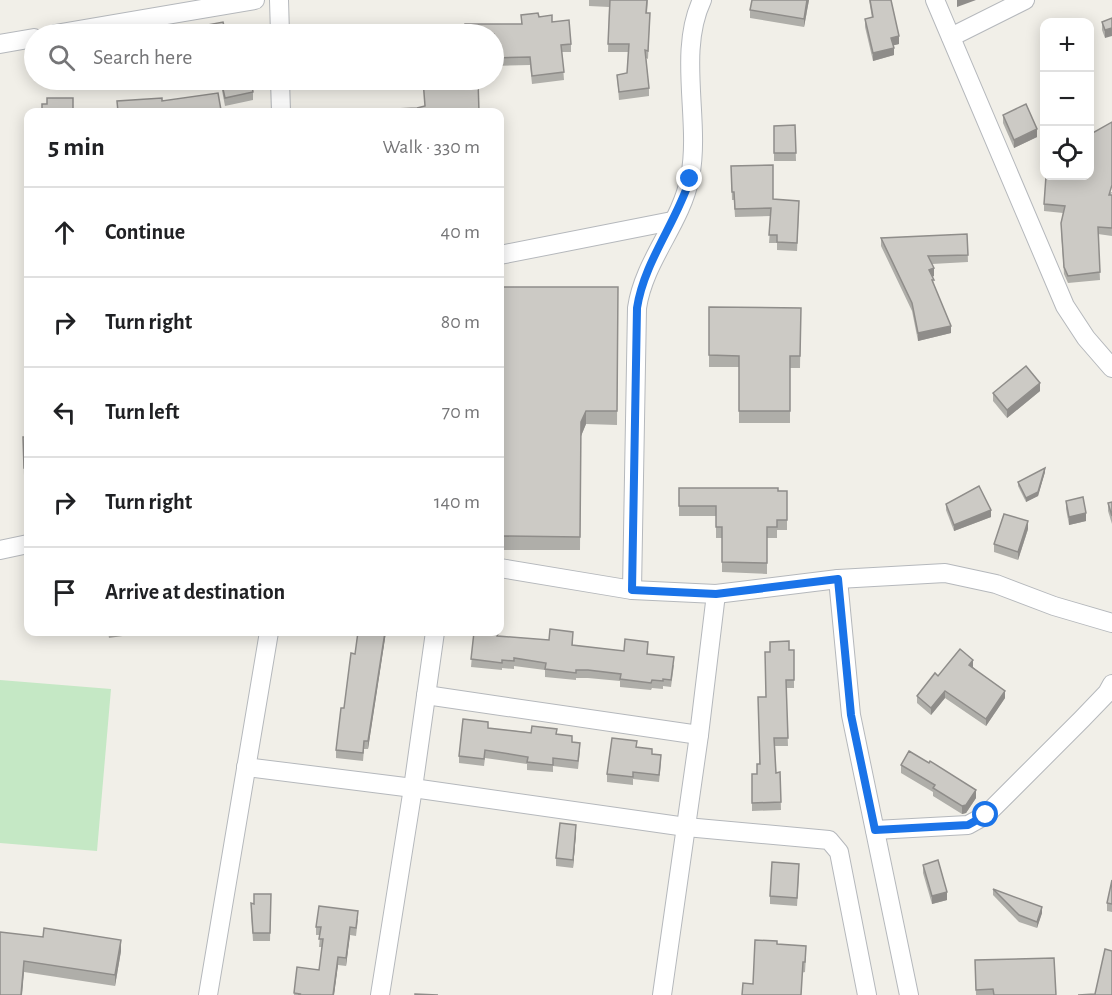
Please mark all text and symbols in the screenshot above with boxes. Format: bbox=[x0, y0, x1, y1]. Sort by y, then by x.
map controls bbox=[1040, 18, 1094, 180]
button: + bbox=[1040, 18, 1094, 72]
search box bbox=[24, 24, 504, 90]
icon: search bbox=[45, 41, 78, 74]
text: Search here bbox=[93, 46, 192, 68]
button: − bbox=[1040, 72, 1094, 126]
button: locate bbox=[1040, 126, 1094, 180]
text: 5 min bbox=[48, 134, 105, 160]
text: Walk · 330 m bbox=[382, 137, 480, 157]
route end bbox=[676, 165, 702, 191]
icon: ahead bbox=[48, 216, 81, 249]
text: Continue bbox=[105, 221, 185, 243]
text: 40 m bbox=[441, 222, 480, 242]
icon: right bbox=[48, 306, 81, 339]
text: Turn right bbox=[105, 311, 192, 333]
text: 80 m bbox=[441, 312, 480, 332]
icon: left bbox=[48, 396, 81, 429]
text: Turn left bbox=[105, 401, 179, 423]
text: 70 m bbox=[442, 402, 480, 422]
icon: right bbox=[48, 486, 81, 519]
text: Turn right bbox=[105, 491, 192, 513]
text: 140 m bbox=[434, 492, 480, 512]
icon: arrive bbox=[48, 576, 81, 609]
text: Arrive at destination bbox=[105, 581, 285, 603]
route start bbox=[972, 801, 998, 827]

